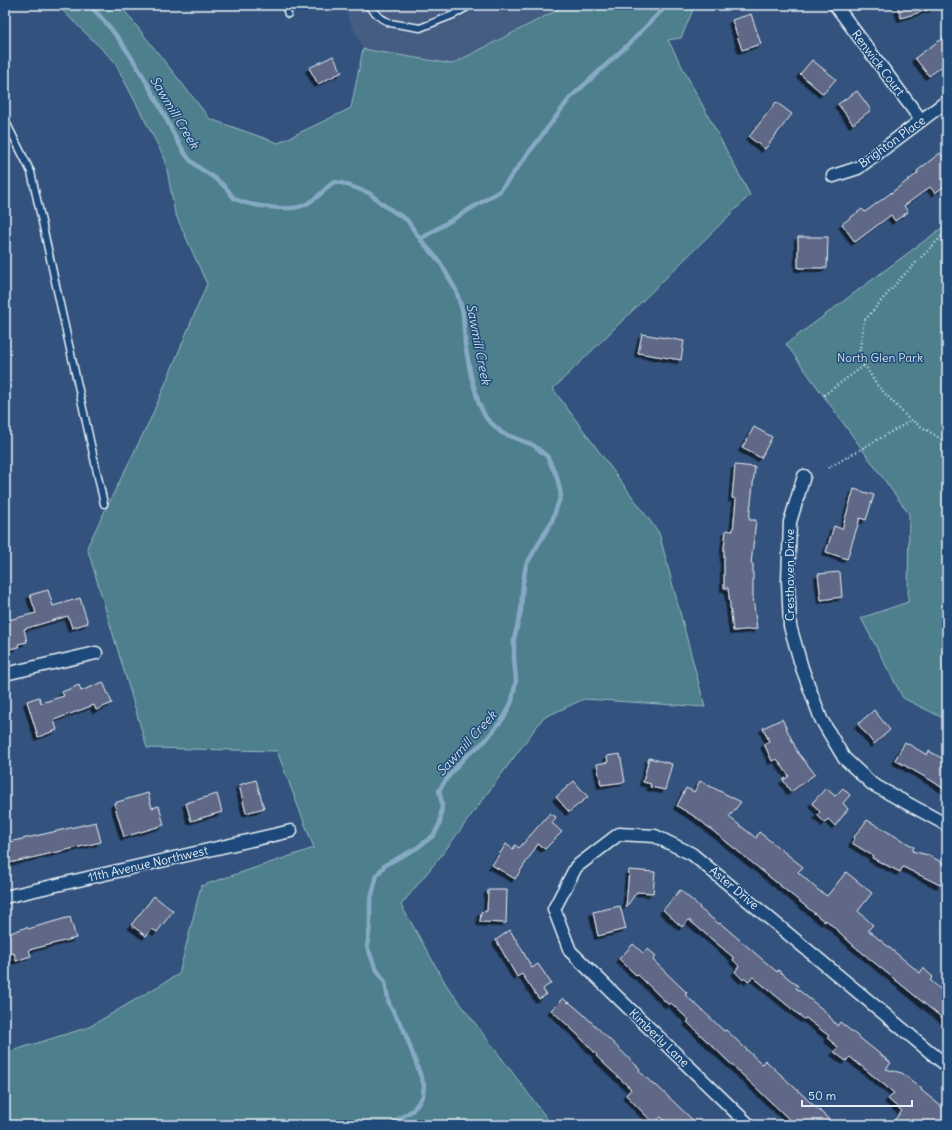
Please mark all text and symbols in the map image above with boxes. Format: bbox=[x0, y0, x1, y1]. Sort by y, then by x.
street label: Renwick Court bbox=[849, 27, 908, 99]
water label: Sawmill Creek bbox=[146, 73, 204, 153]
street label: Brighton Place bbox=[855, 112, 928, 171]
water label: Sawmill Creek bbox=[462, 302, 495, 387]
park label: North Glen Park bbox=[837, 350, 923, 365]
street label: Cresthaven Drive bbox=[782, 529, 797, 621]
water label: Sawmill Creek bbox=[433, 706, 501, 780]
street label: 11th Avenue Northwest bbox=[86, 842, 209, 885]
street label: Aster Drive bbox=[707, 863, 762, 913]
street label: Kimberly Lane bbox=[626, 1005, 693, 1070]
scale bar bbox=[802, 1082, 912, 1108]
text: 50 m bbox=[808, 1088, 837, 1103]

